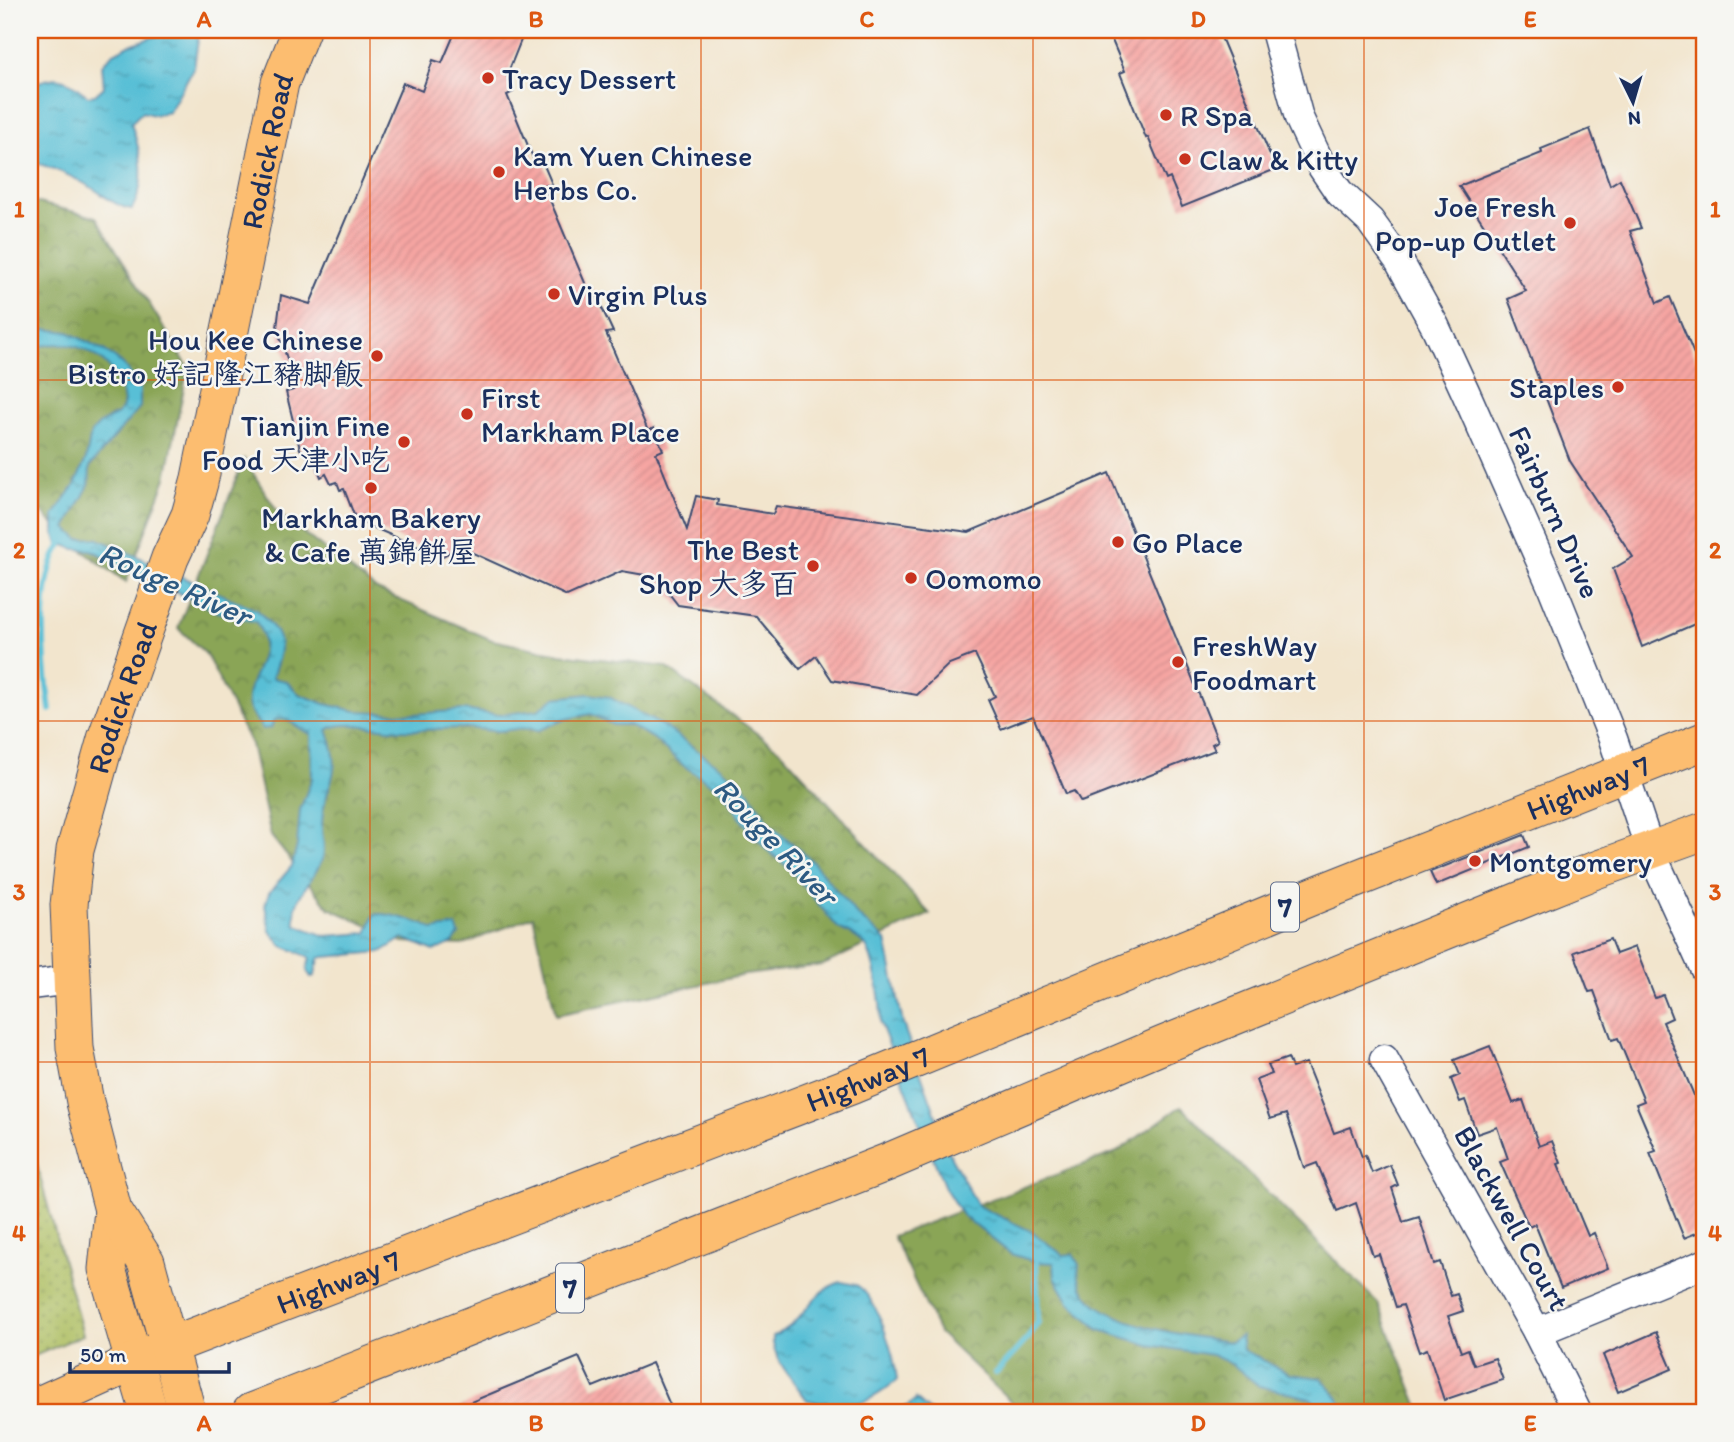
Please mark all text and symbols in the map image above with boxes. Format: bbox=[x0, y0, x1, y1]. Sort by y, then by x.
text: A bbox=[196, 5, 212, 33]
text: B bbox=[529, 5, 544, 33]
text: C bbox=[860, 5, 875, 33]
text: D bbox=[1190, 5, 1206, 33]
text: E bbox=[1524, 5, 1537, 33]
place label: Tracy Dessert bbox=[502, 60, 676, 97]
street label: Rodick Road bbox=[232, 66, 301, 232]
north arrow bbox=[1598, 66, 1668, 136]
marker: Tracy Dessert bbox=[480, 70, 496, 86]
place label: R Spa bbox=[1180, 97, 1254, 134]
text: N bbox=[1627, 106, 1642, 130]
marker: R Spa bbox=[1158, 107, 1174, 123]
place label: Kam Yuen Chinese Herbs Co. bbox=[513, 137, 752, 208]
place label: Claw & Kitty bbox=[1199, 141, 1358, 178]
marker: Claw & Kitty bbox=[1177, 151, 1193, 167]
marker: Kam Yuen Chinese Herbs Co. bbox=[491, 164, 507, 180]
place label: Joe Fresh Pop-up Outlet bbox=[1375, 188, 1556, 259]
text: 1 bbox=[14, 195, 25, 223]
text: 1 bbox=[1710, 195, 1721, 223]
marker: Joe Fresh Pop-up Outlet bbox=[1562, 215, 1578, 231]
place label: Virgin Plus bbox=[568, 276, 708, 313]
marker: Virgin Plus bbox=[546, 286, 562, 302]
place label: Hou Kee Chinese Bistro 好記隆江豬脚飯 bbox=[67, 321, 363, 392]
marker: Hou Kee Chinese Bistro 好記隆江豬脚飯 bbox=[369, 348, 385, 364]
place label: Staples bbox=[1509, 369, 1604, 406]
place label: First Markham Place bbox=[481, 379, 680, 450]
marker: Staples bbox=[1610, 379, 1626, 395]
marker: First Markham Place bbox=[459, 406, 475, 422]
place label: Tianjin Fine Food 天津小吃 bbox=[202, 407, 390, 478]
street label: Fairburn Drive bbox=[1501, 420, 1609, 604]
marker: Tianjin Fine Food 天津小吃 bbox=[396, 434, 412, 450]
marker: Markham Bakery & Cafe 萬錦餅屋 bbox=[363, 480, 379, 496]
place label: Markham Bakery & Cafe 萬錦餅屋 bbox=[261, 499, 481, 570]
place label: Go Place bbox=[1132, 524, 1243, 561]
place label: The Best Shop 大多百 bbox=[639, 531, 799, 602]
water label: Rouge River bbox=[93, 534, 260, 636]
marker: Go Place bbox=[1110, 534, 1126, 550]
text: 2 bbox=[13, 536, 26, 564]
text: 2 bbox=[1709, 536, 1722, 564]
marker: The Best Shop 大多百 bbox=[805, 558, 821, 574]
place label: Oomomo bbox=[925, 560, 1042, 597]
marker: Oomomo bbox=[903, 570, 919, 586]
street label: Rodick Road bbox=[79, 615, 165, 778]
place label: FreshWay Foodmart bbox=[1192, 627, 1317, 698]
marker: FreshWay Foodmart bbox=[1170, 654, 1186, 670]
street label: Highway 7 bbox=[1521, 746, 1656, 828]
water label: Rouge River bbox=[706, 769, 848, 915]
place label: Montgomery bbox=[1489, 843, 1652, 880]
marker: Montgomery bbox=[1467, 853, 1483, 869]
text: 3 bbox=[13, 878, 26, 906]
text: 3 bbox=[1709, 878, 1722, 906]
road number: 7 bbox=[1271, 883, 1299, 932]
street label: Highway 7 bbox=[801, 1037, 935, 1120]
street label: Blackwell Court bbox=[1446, 1119, 1578, 1317]
text: 4 bbox=[12, 1219, 26, 1247]
text: 4 bbox=[1708, 1219, 1722, 1247]
street label: Highway 7 bbox=[271, 1241, 406, 1322]
road number: 7 bbox=[556, 1264, 584, 1312]
scale bar bbox=[70, 1330, 229, 1374]
text: 50 m bbox=[80, 1342, 127, 1367]
text: A bbox=[196, 1409, 212, 1437]
text: B bbox=[529, 1409, 544, 1437]
text: C bbox=[860, 1409, 875, 1437]
text: D bbox=[1190, 1409, 1206, 1437]
text: E bbox=[1524, 1409, 1537, 1437]

